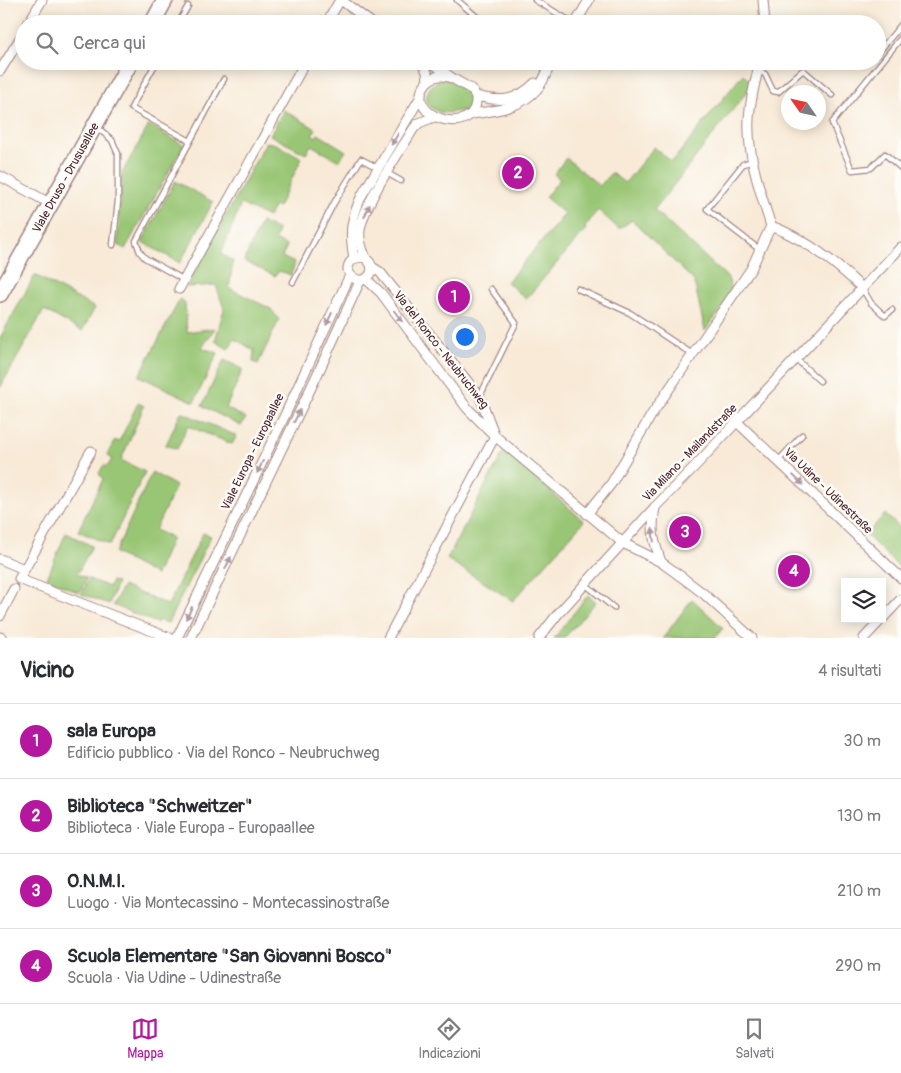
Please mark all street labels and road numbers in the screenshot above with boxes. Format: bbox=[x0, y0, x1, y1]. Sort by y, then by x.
street label: Viale Druso - Drususallee bbox=[29, 120, 103, 236]
street label: Via del Ronco - Neubruchweg bbox=[390, 288, 492, 412]
street label: Viale Europa - Europaallee bbox=[218, 391, 288, 513]
street label: Via Milano - Mailandstraße bbox=[640, 401, 741, 505]
street label: Via Udine - Udinestraße bbox=[781, 445, 876, 537]

